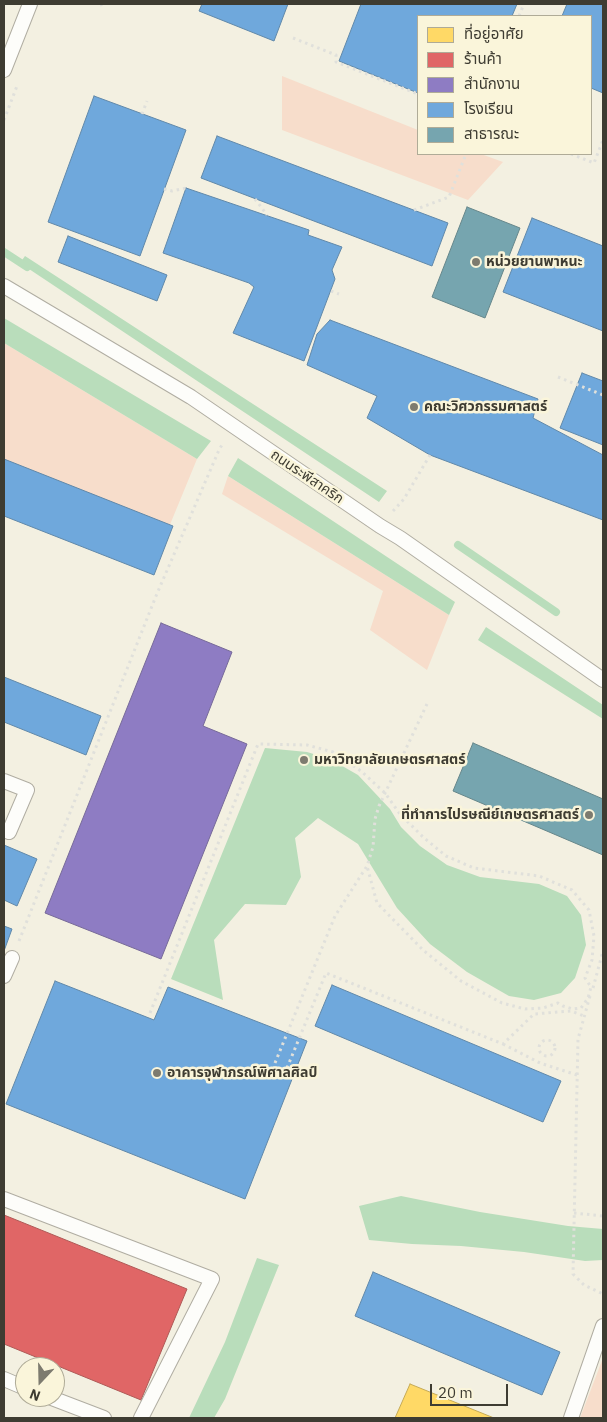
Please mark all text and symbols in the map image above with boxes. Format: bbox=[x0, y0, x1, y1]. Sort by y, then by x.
legend bbox=[417, 15, 592, 155]
text: ที่อยู่อาศัย bbox=[464, 24, 524, 43]
text: ร้านค้า bbox=[464, 49, 502, 68]
text: สำนักงาน bbox=[464, 74, 520, 93]
text: โรงเรียน bbox=[464, 99, 514, 118]
text: สาธารณะ bbox=[464, 124, 519, 143]
place label: หน่วยยานพาหนะ bbox=[486, 254, 583, 270]
marker: หน่วยยานพาหนะ bbox=[470, 256, 482, 268]
place label: คณะวิศวกรรมศาสตร์ bbox=[424, 399, 547, 415]
marker: คณะวิศวกรรมศาสตร์ bbox=[408, 401, 420, 413]
street label: ถนนระพีสาคริก bbox=[267, 446, 347, 508]
place label: มหาวิทยาลัยเกษตรศาสตร์ bbox=[314, 752, 465, 768]
marker: มหาวิทยาลัยเกษตรศาสตร์ bbox=[298, 754, 310, 766]
place label: ที่ทำการไปรษณีย์เกษตรศาสตร์ bbox=[401, 807, 579, 823]
marker: ที่ทำการไปรษณีย์เกษตรศาสตร์ bbox=[583, 809, 595, 821]
place label: อาคารจุฬาภรณ์พิศาลศิลป์ bbox=[167, 1065, 317, 1081]
marker: อาคารจุฬาภรณ์พิศาลศิลป์ bbox=[151, 1067, 163, 1079]
north arrow bbox=[15, 1357, 65, 1407]
scale bar bbox=[432, 1374, 510, 1406]
text: 20 m bbox=[438, 1383, 473, 1402]
text: N bbox=[27, 1385, 43, 1405]

